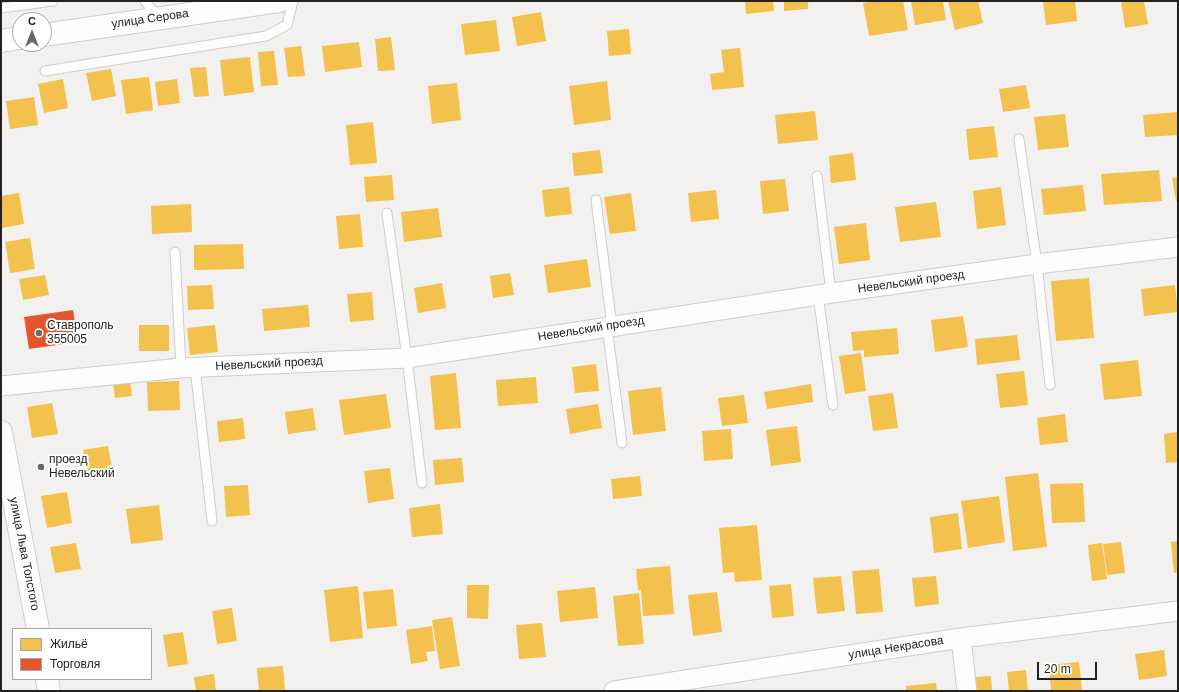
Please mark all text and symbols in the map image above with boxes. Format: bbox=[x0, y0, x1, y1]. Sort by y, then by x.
street label: улица Серова bbox=[110, 6, 190, 32]
north arrow bbox=[12, 12, 52, 52]
text: С bbox=[28, 15, 36, 27]
street label: Невельский проезд bbox=[857, 267, 965, 297]
street label: Невельский проезд bbox=[537, 313, 645, 345]
place label: Ставрополь 355005 bbox=[47, 319, 114, 347]
marker: Ставрополь 355005 bbox=[34, 328, 44, 338]
street label: Невельский проезд bbox=[215, 354, 323, 374]
place label: проезд Невельский bbox=[49, 453, 115, 481]
marker: проезд Невельский bbox=[36, 462, 46, 472]
street label: улица Льва Толстого bbox=[6, 496, 42, 612]
legend bbox=[12, 628, 152, 680]
street label: улица Некрасова bbox=[847, 633, 945, 663]
text: Жильё bbox=[50, 637, 88, 651]
scale bar bbox=[1039, 654, 1099, 680]
text: Торговля bbox=[50, 657, 100, 671]
text: 20 m bbox=[1044, 662, 1071, 676]

